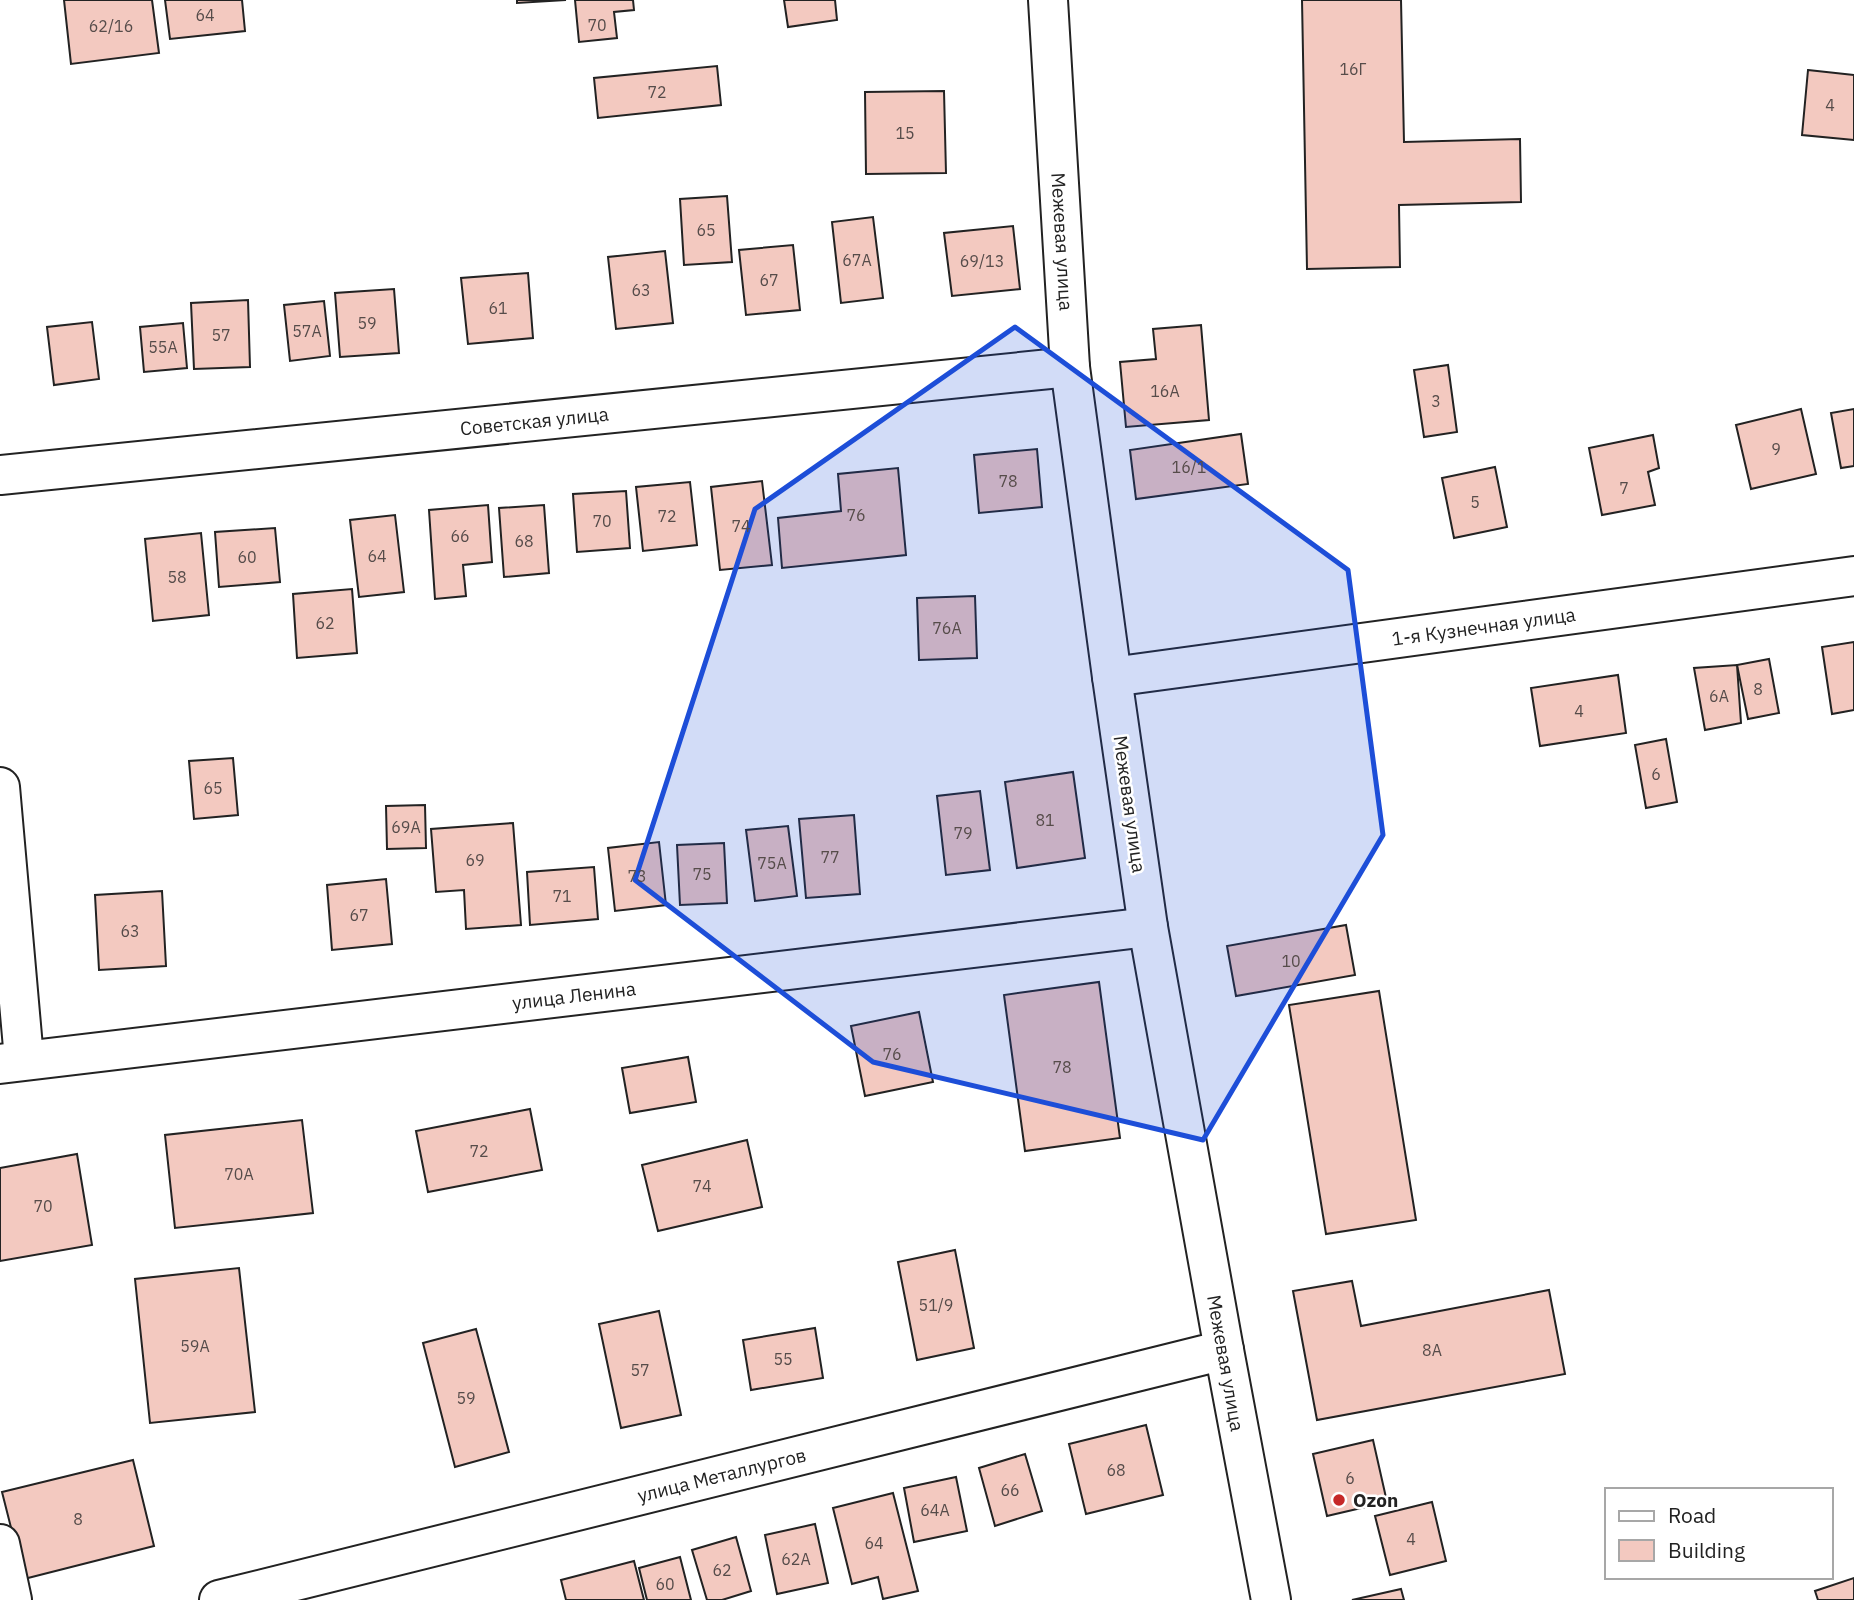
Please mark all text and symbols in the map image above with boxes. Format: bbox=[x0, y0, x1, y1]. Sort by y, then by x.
house number: 64 bbox=[195, 5, 215, 25]
house number: 70 bbox=[587, 15, 607, 35]
house number: 62/16 bbox=[89, 16, 133, 36]
house number: 16Г bbox=[1339, 59, 1367, 79]
house number: 72 bbox=[647, 82, 667, 102]
house number: 4 bbox=[1825, 95, 1835, 115]
house number: 15 bbox=[895, 123, 915, 143]
street label: Межевая улица bbox=[1046, 172, 1079, 311]
house number: 65 bbox=[696, 220, 716, 240]
house number: 67А bbox=[842, 250, 872, 270]
house number: 69/13 bbox=[960, 251, 1004, 271]
house number: 67 bbox=[759, 270, 779, 290]
house number: 63 bbox=[631, 280, 651, 300]
house number: 61 bbox=[488, 298, 508, 318]
house number: 59 bbox=[357, 313, 377, 333]
house number: 57А bbox=[292, 321, 322, 341]
house number: 57 bbox=[211, 325, 231, 345]
house number: 55А bbox=[148, 337, 178, 357]
house number: 16А bbox=[1150, 381, 1180, 401]
house number: 3 bbox=[1431, 391, 1441, 411]
street label: Советская улица bbox=[459, 402, 610, 441]
house number: 9 bbox=[1771, 439, 1781, 459]
house number: 16/1 bbox=[1172, 457, 1206, 477]
house number: 78 bbox=[998, 471, 1018, 491]
house number: 7 bbox=[1619, 478, 1629, 498]
house number: 5 bbox=[1470, 492, 1480, 512]
house number: 76 bbox=[846, 505, 866, 525]
house number: 72 bbox=[657, 506, 677, 526]
house number: 70 bbox=[592, 511, 612, 531]
house number: 74 bbox=[731, 516, 751, 536]
house number: 66 bbox=[450, 526, 470, 546]
house number: 68 bbox=[514, 531, 534, 551]
house number: 64 bbox=[367, 546, 387, 566]
house number: 60 bbox=[237, 547, 257, 567]
house number: 58 bbox=[167, 567, 187, 587]
street label: 1-я Кузнечная улица bbox=[1390, 602, 1577, 651]
house number: 62 bbox=[315, 613, 335, 633]
house number: 76А bbox=[932, 618, 962, 638]
house number: 8 bbox=[1753, 679, 1763, 699]
house number: 6А bbox=[1709, 686, 1729, 706]
house number: 4 bbox=[1574, 701, 1584, 721]
street label: Межевая улица bbox=[1108, 734, 1152, 874]
house number: 6 bbox=[1651, 764, 1661, 784]
house number: 65 bbox=[203, 778, 223, 798]
house number: 81 bbox=[1035, 810, 1055, 830]
house number: 69А bbox=[391, 817, 421, 837]
house number: 79 bbox=[953, 823, 973, 843]
house number: 77 bbox=[820, 847, 840, 867]
house number: 69 bbox=[465, 850, 485, 870]
house number: 75А bbox=[757, 853, 787, 873]
house number: 75 bbox=[692, 864, 712, 884]
house number: 73 bbox=[627, 866, 647, 886]
house number: 71 bbox=[552, 886, 572, 906]
house number: 67 bbox=[349, 905, 369, 925]
house number: 63 bbox=[120, 921, 140, 941]
house number: 10 bbox=[1281, 951, 1301, 971]
street label: улица Ленина bbox=[511, 976, 637, 1015]
house number: 76 bbox=[882, 1044, 902, 1064]
house number: 78 bbox=[1052, 1057, 1072, 1077]
house number: 72 bbox=[469, 1141, 489, 1161]
house number: 70А bbox=[224, 1164, 254, 1184]
house number: 74 bbox=[692, 1176, 712, 1196]
house number: 70 bbox=[33, 1196, 53, 1216]
street label: Межевая улица bbox=[1202, 1293, 1250, 1433]
house number: 51/9 bbox=[919, 1295, 953, 1315]
house number: 59А bbox=[180, 1336, 210, 1356]
house number: 8А bbox=[1422, 1340, 1442, 1360]
house number: 55 bbox=[773, 1349, 793, 1369]
house number: 57 bbox=[630, 1360, 650, 1380]
house number: 59 bbox=[456, 1388, 476, 1408]
street label: улица Металлургов bbox=[635, 1442, 809, 1507]
house number: 68 bbox=[1106, 1460, 1126, 1480]
house number: 6 bbox=[1345, 1468, 1355, 1488]
house number: 66 bbox=[1000, 1480, 1020, 1500]
place label: Ozon bbox=[1353, 1488, 1398, 1512]
legend bbox=[1605, 1488, 1833, 1579]
marker: Ozon bbox=[1331, 1492, 1347, 1508]
house number: 64А bbox=[920, 1500, 950, 1520]
text: Road bbox=[1668, 1501, 1716, 1529]
house number: 8 bbox=[73, 1509, 83, 1529]
house number: 4 bbox=[1406, 1529, 1416, 1549]
house number: 64 bbox=[864, 1533, 884, 1553]
text: Building bbox=[1668, 1536, 1745, 1564]
house number: 62А bbox=[781, 1549, 811, 1569]
house number: 62 bbox=[712, 1560, 732, 1580]
house number: 60 bbox=[655, 1574, 675, 1594]

